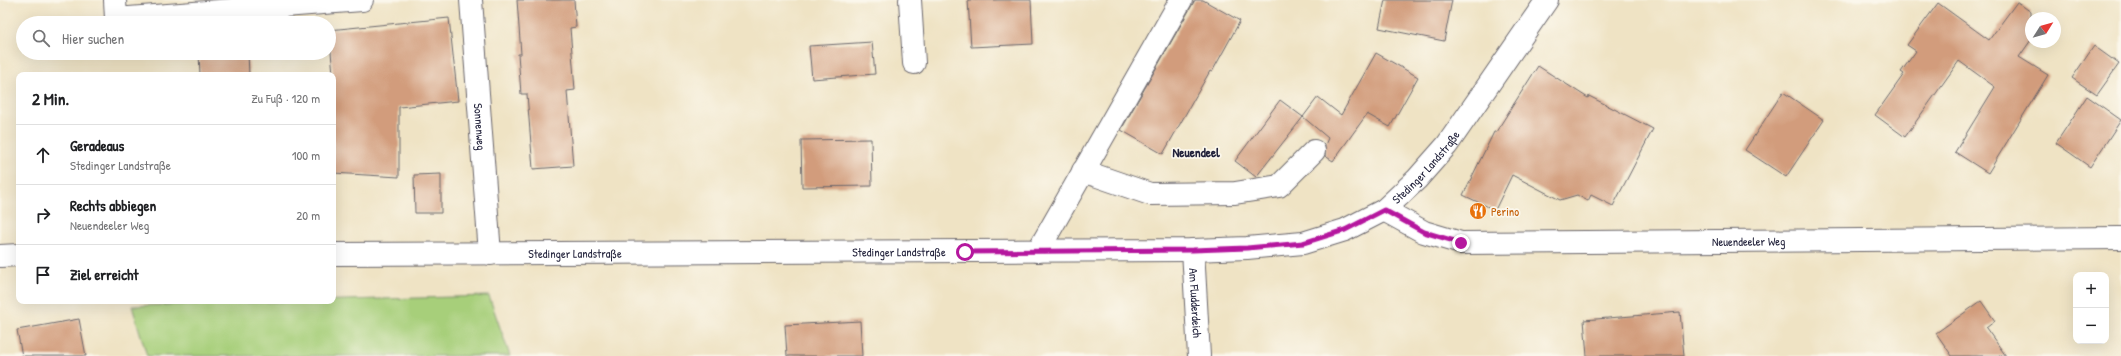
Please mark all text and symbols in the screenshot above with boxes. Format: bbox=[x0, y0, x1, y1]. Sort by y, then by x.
north arrow bbox=[2025, 12, 2061, 48]
search box bbox=[16, 16, 336, 60]
icon: search bbox=[30, 27, 52, 49]
text: Hier suchen bbox=[62, 28, 124, 49]
text: 2 Min. bbox=[32, 87, 69, 110]
text: Zu Fuß · 120 m bbox=[251, 89, 320, 107]
street label: Sonnenweg bbox=[470, 103, 491, 151]
street label: Stedinger Landstraße bbox=[1388, 127, 1463, 207]
text: Geradeaus bbox=[70, 135, 124, 156]
district label: Neuendeel bbox=[1172, 143, 1220, 161]
icon: ahead bbox=[32, 144, 54, 166]
text: 100 m bbox=[292, 146, 320, 164]
text: Stedinger Landstraße bbox=[70, 156, 171, 174]
text: Rechts abbiegen bbox=[70, 195, 156, 216]
restaurant icon: Perino bbox=[1468, 201, 1488, 221]
place label: Perino bbox=[1491, 203, 1519, 220]
icon: right bbox=[32, 204, 54, 226]
text: 20 m bbox=[296, 206, 320, 224]
text: Neuendeeler Weg bbox=[70, 216, 149, 234]
street label: Neuendeeler Weg bbox=[1712, 232, 1785, 250]
route end bbox=[1452, 234, 1470, 252]
street label: Stedinger Landstraße bbox=[852, 243, 946, 260]
route start bbox=[956, 243, 974, 261]
street label: Stedinger Landstraße bbox=[528, 244, 622, 262]
icon: arrive bbox=[32, 264, 54, 286]
text: Ziel erreicht bbox=[70, 264, 139, 285]
street label: Am Fludderdeich bbox=[1186, 267, 1206, 338]
map controls bbox=[2073, 272, 2109, 344]
button: + bbox=[2073, 272, 2109, 308]
button: − bbox=[2073, 308, 2109, 344]

